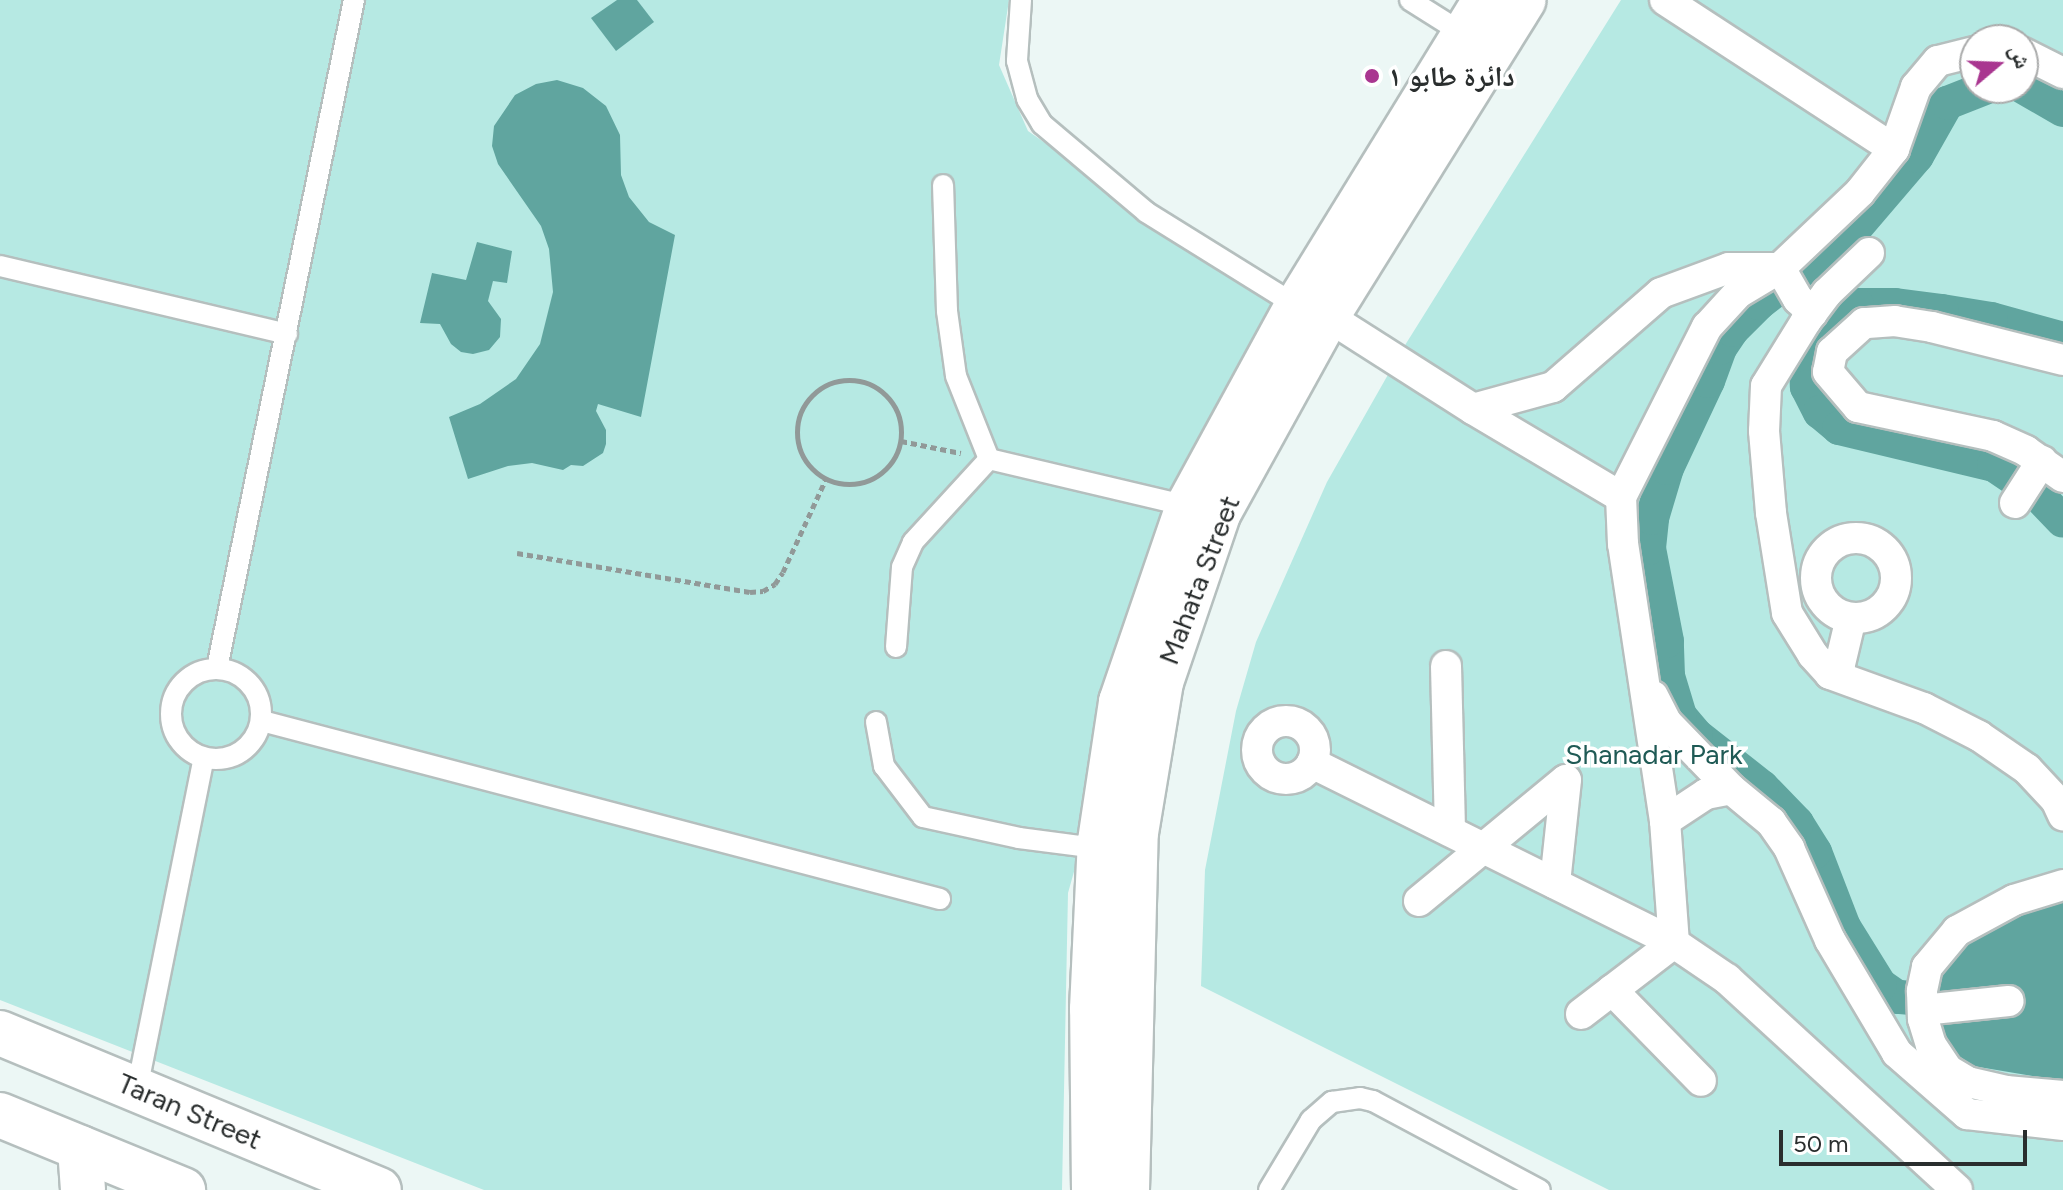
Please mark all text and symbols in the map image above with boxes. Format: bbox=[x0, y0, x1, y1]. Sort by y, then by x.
north arrow bbox=[1959, 24, 2039, 104]
text: ش bbox=[2004, 41, 2037, 72]
place label: دائرة طابو ١ bbox=[1388, 59, 1515, 93]
marker: دائرة طابو ١ bbox=[1363, 67, 1381, 85]
street label: Mahata Street bbox=[1151, 491, 1247, 669]
park label: Shanadar Park bbox=[1565, 737, 1743, 771]
street label: Taran Street bbox=[113, 1066, 267, 1156]
scale bar bbox=[1783, 1114, 2031, 1164]
text: 50 m bbox=[1793, 1129, 1849, 1158]

